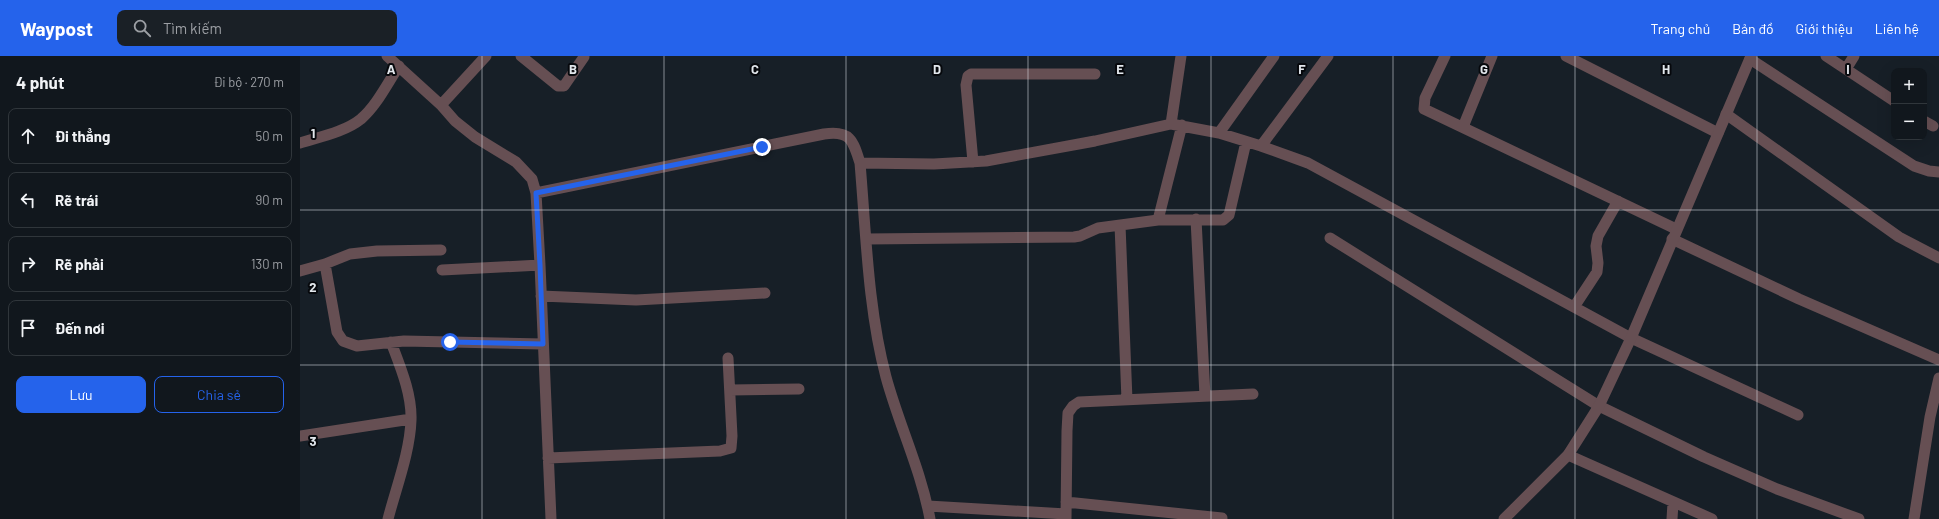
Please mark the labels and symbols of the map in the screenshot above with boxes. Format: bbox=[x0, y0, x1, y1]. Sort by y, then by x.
text: A bbox=[387, 61, 396, 77]
text: B bbox=[569, 61, 577, 77]
text: C bbox=[751, 61, 759, 77]
text: D bbox=[933, 61, 941, 77]
text: E bbox=[1116, 61, 1124, 77]
text: F bbox=[1298, 61, 1306, 77]
text: G bbox=[1480, 61, 1488, 77]
text: H bbox=[1662, 61, 1670, 77]
text: I bbox=[1846, 61, 1850, 77]
text: 1 bbox=[311, 125, 315, 141]
route end bbox=[753, 138, 771, 156]
text: 2 bbox=[309, 279, 317, 295]
route start bbox=[441, 333, 459, 351]
text: 3 bbox=[309, 433, 317, 449]

